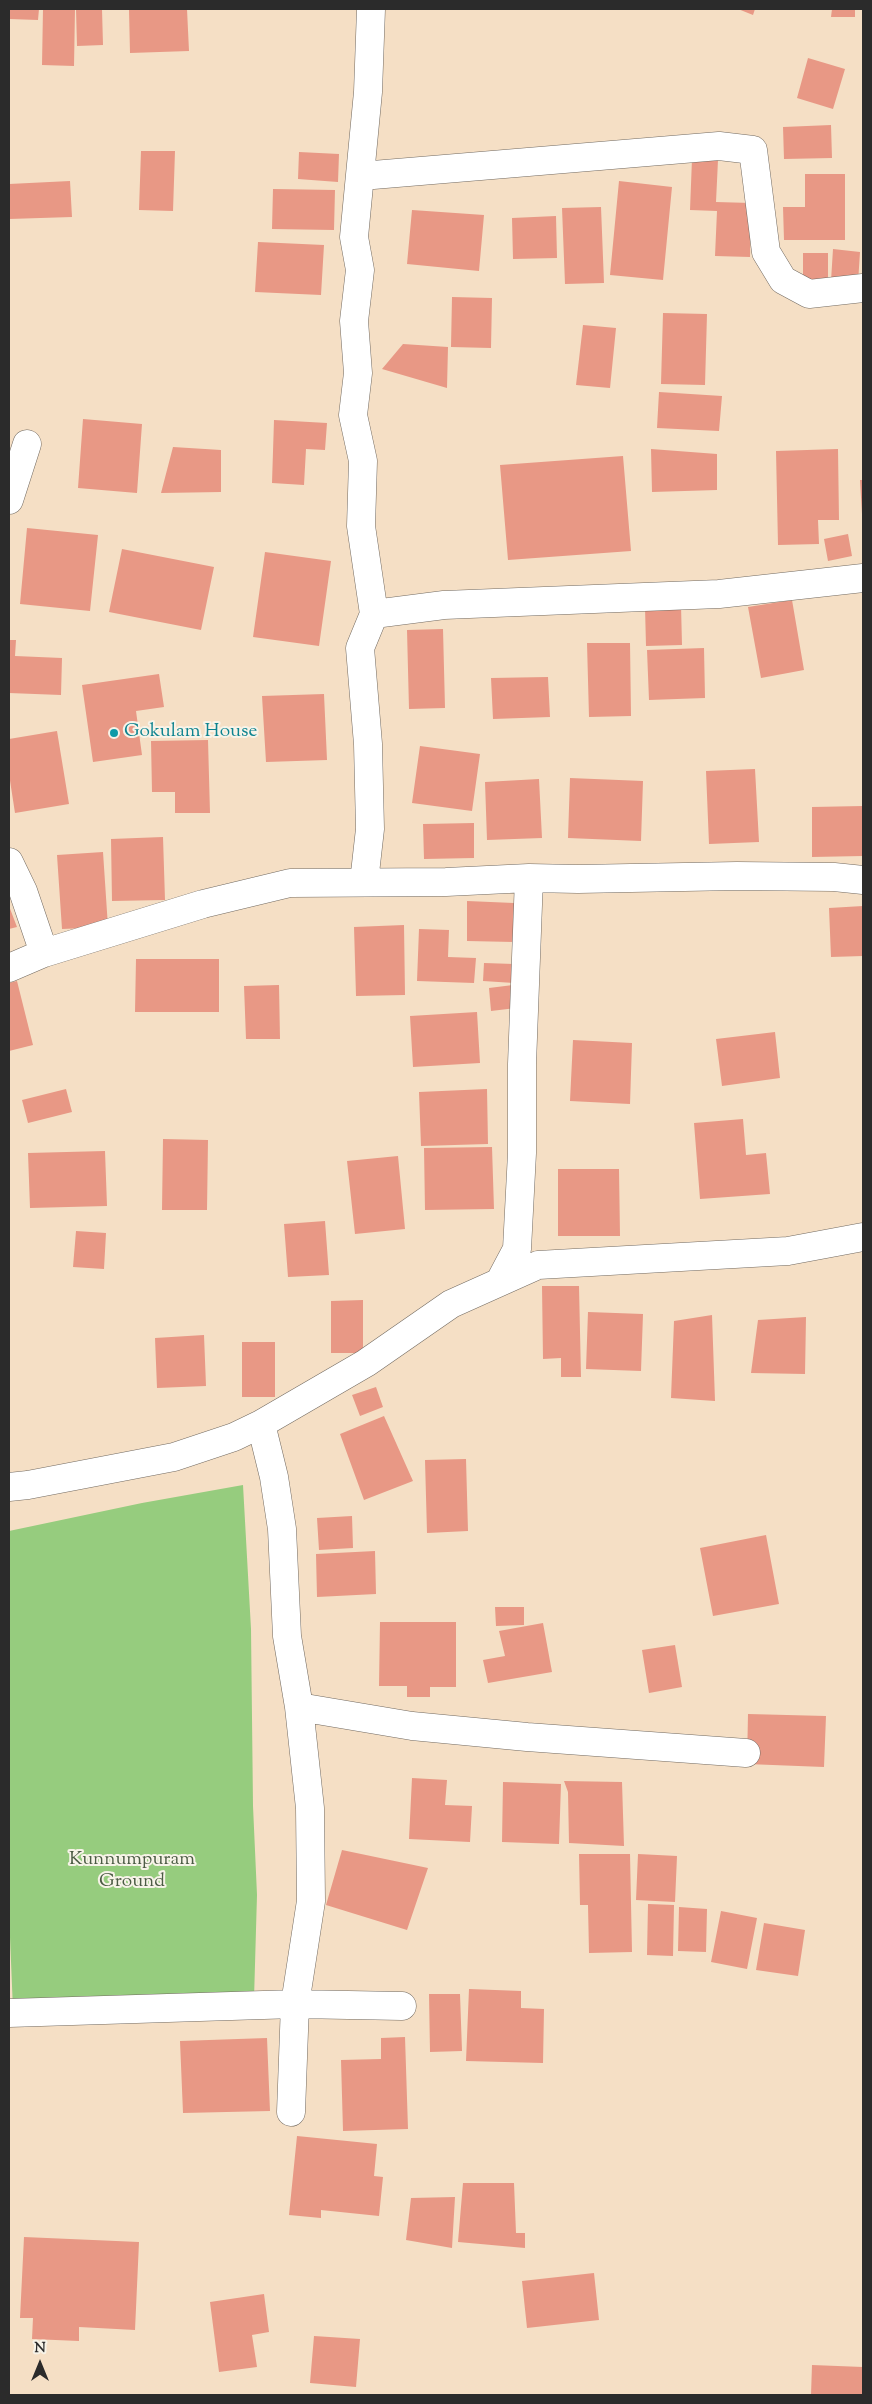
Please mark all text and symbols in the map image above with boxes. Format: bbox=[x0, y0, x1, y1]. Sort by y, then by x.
place label: Gokulam House bbox=[124, 722, 257, 744]
marker: Gokulam House bbox=[108, 727, 120, 739]
park label: Kunnumpuram Ground bbox=[69, 1850, 195, 1894]
north arrow bbox=[15, 2339, 65, 2389]
text: N bbox=[34, 2339, 46, 2359]

